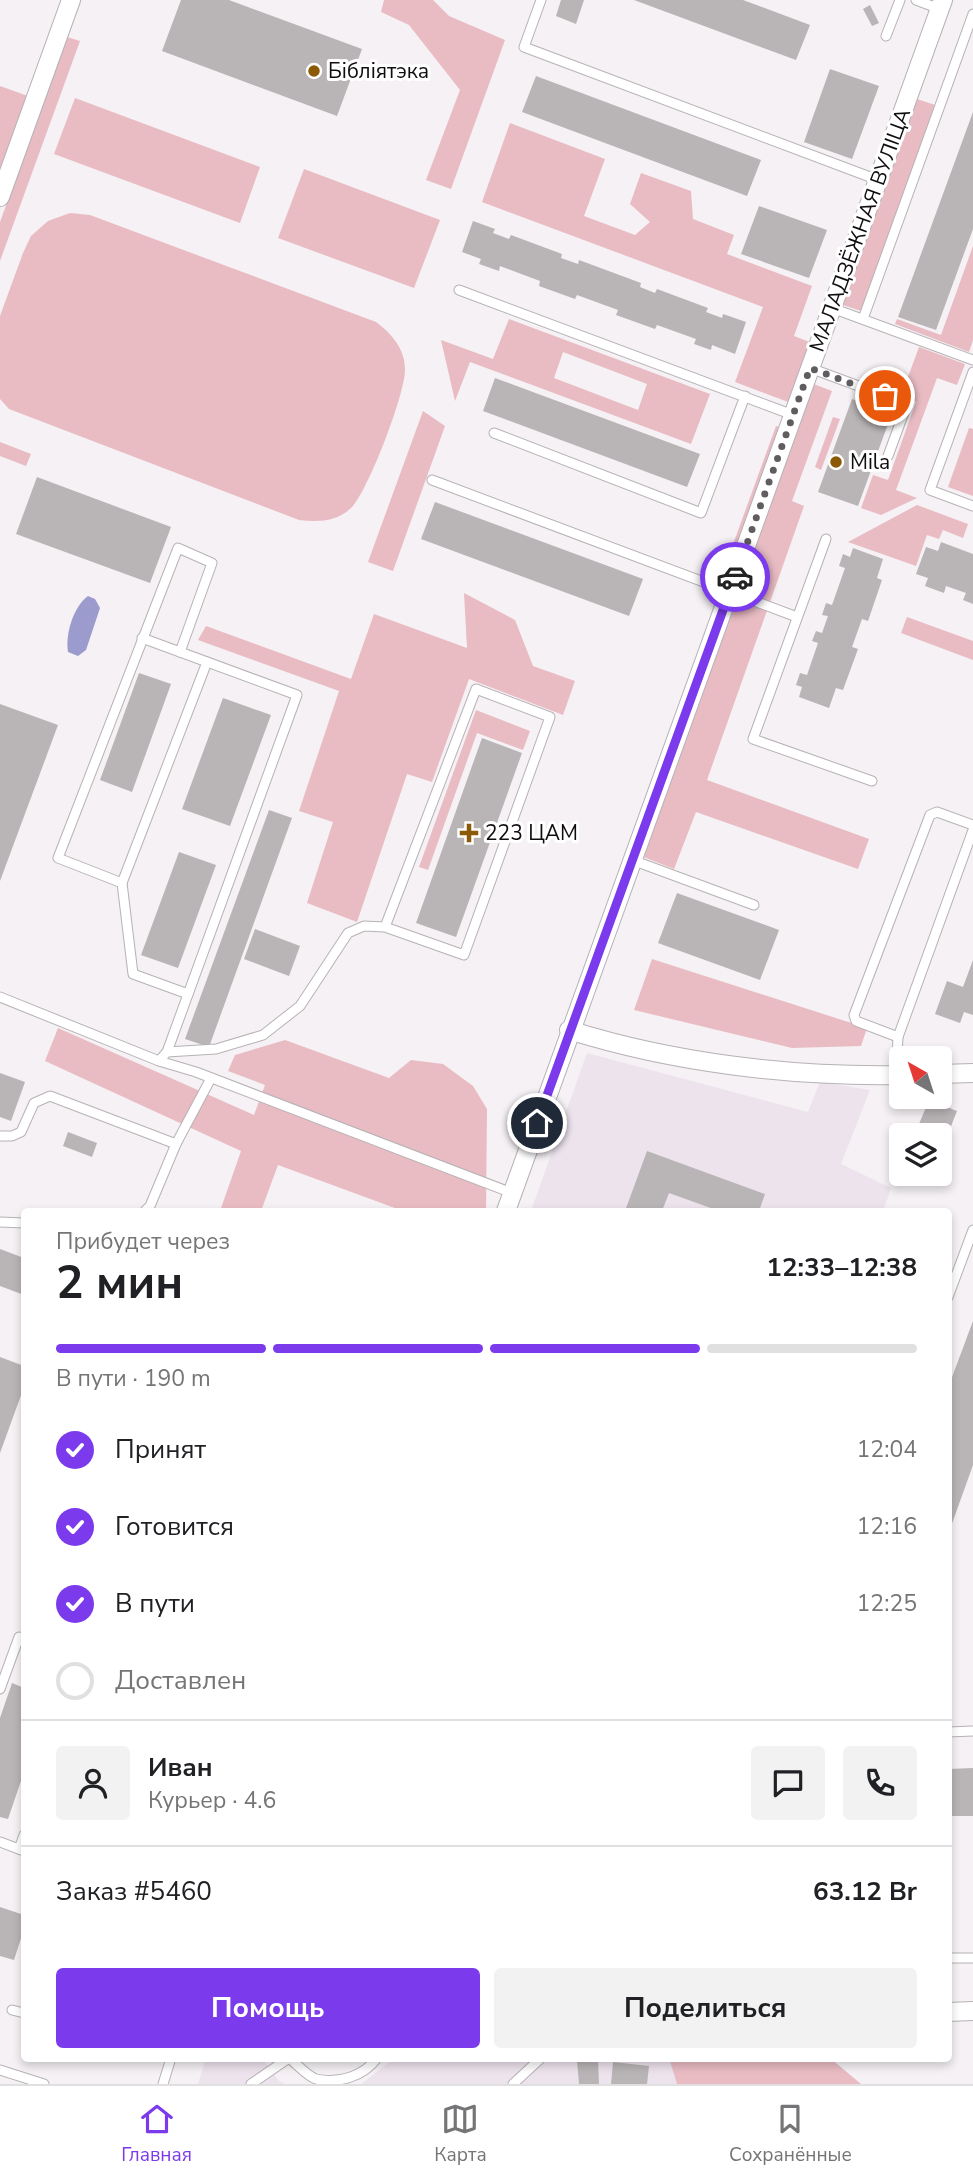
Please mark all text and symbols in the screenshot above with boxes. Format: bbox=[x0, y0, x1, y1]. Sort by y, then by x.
place label: Бібліятэка bbox=[328, 57, 429, 85]
marker: Бібліятэка bbox=[306, 63, 322, 79]
street label: МАЛАДЗЁЖНАЯ ВУЛІЦА bbox=[803, 104, 917, 356]
pin bbox=[855, 366, 915, 426]
icon: bag bbox=[866, 377, 904, 415]
place label: Mila bbox=[850, 448, 890, 476]
marker: Mila bbox=[828, 454, 844, 470]
courier bbox=[700, 542, 770, 612]
icon: car bbox=[716, 558, 754, 596]
place label: 223 ЦAM bbox=[485, 819, 578, 847]
marker: 223 ЦAM bbox=[459, 823, 479, 843]
north arrow bbox=[889, 1046, 952, 1110]
map controls bbox=[889, 1046, 952, 1186]
pin bbox=[507, 1093, 567, 1153]
icon: home bbox=[518, 1104, 556, 1142]
button: layers bbox=[889, 1123, 952, 1186]
text: Прибудет через bbox=[56, 1226, 230, 1257]
text: 12:33–12:38 bbox=[766, 1250, 917, 1285]
text: 2 мин bbox=[56, 1251, 183, 1314]
text: В пути · 190 m bbox=[56, 1363, 211, 1394]
icon: check bbox=[56, 1431, 94, 1469]
text: Принят bbox=[115, 1432, 206, 1467]
text: 12:04 bbox=[857, 1434, 917, 1465]
icon: check bbox=[56, 1508, 94, 1546]
text: Готовится bbox=[115, 1509, 234, 1544]
text: 12:16 bbox=[857, 1511, 917, 1542]
icon: check bbox=[56, 1585, 94, 1623]
text: В пути bbox=[115, 1586, 195, 1621]
text: 12:25 bbox=[857, 1588, 917, 1619]
text: Доставлен bbox=[115, 1663, 246, 1698]
button: person bbox=[56, 1746, 130, 1820]
button: chat bbox=[751, 1746, 825, 1820]
button: phone bbox=[843, 1746, 917, 1820]
text: Иван bbox=[148, 1750, 213, 1785]
text: Курьер · 4.6 bbox=[148, 1785, 276, 1816]
text: Заказ #5460 bbox=[56, 1874, 212, 1909]
text: 63.12 Br bbox=[813, 1874, 917, 1909]
button: Помощь bbox=[56, 1968, 480, 2048]
button: Поделиться bbox=[494, 1968, 917, 2048]
tab: Главная bbox=[121, 2100, 192, 2168]
tab: Карта bbox=[434, 2100, 487, 2168]
tab: Сохранённые bbox=[729, 2100, 852, 2168]

